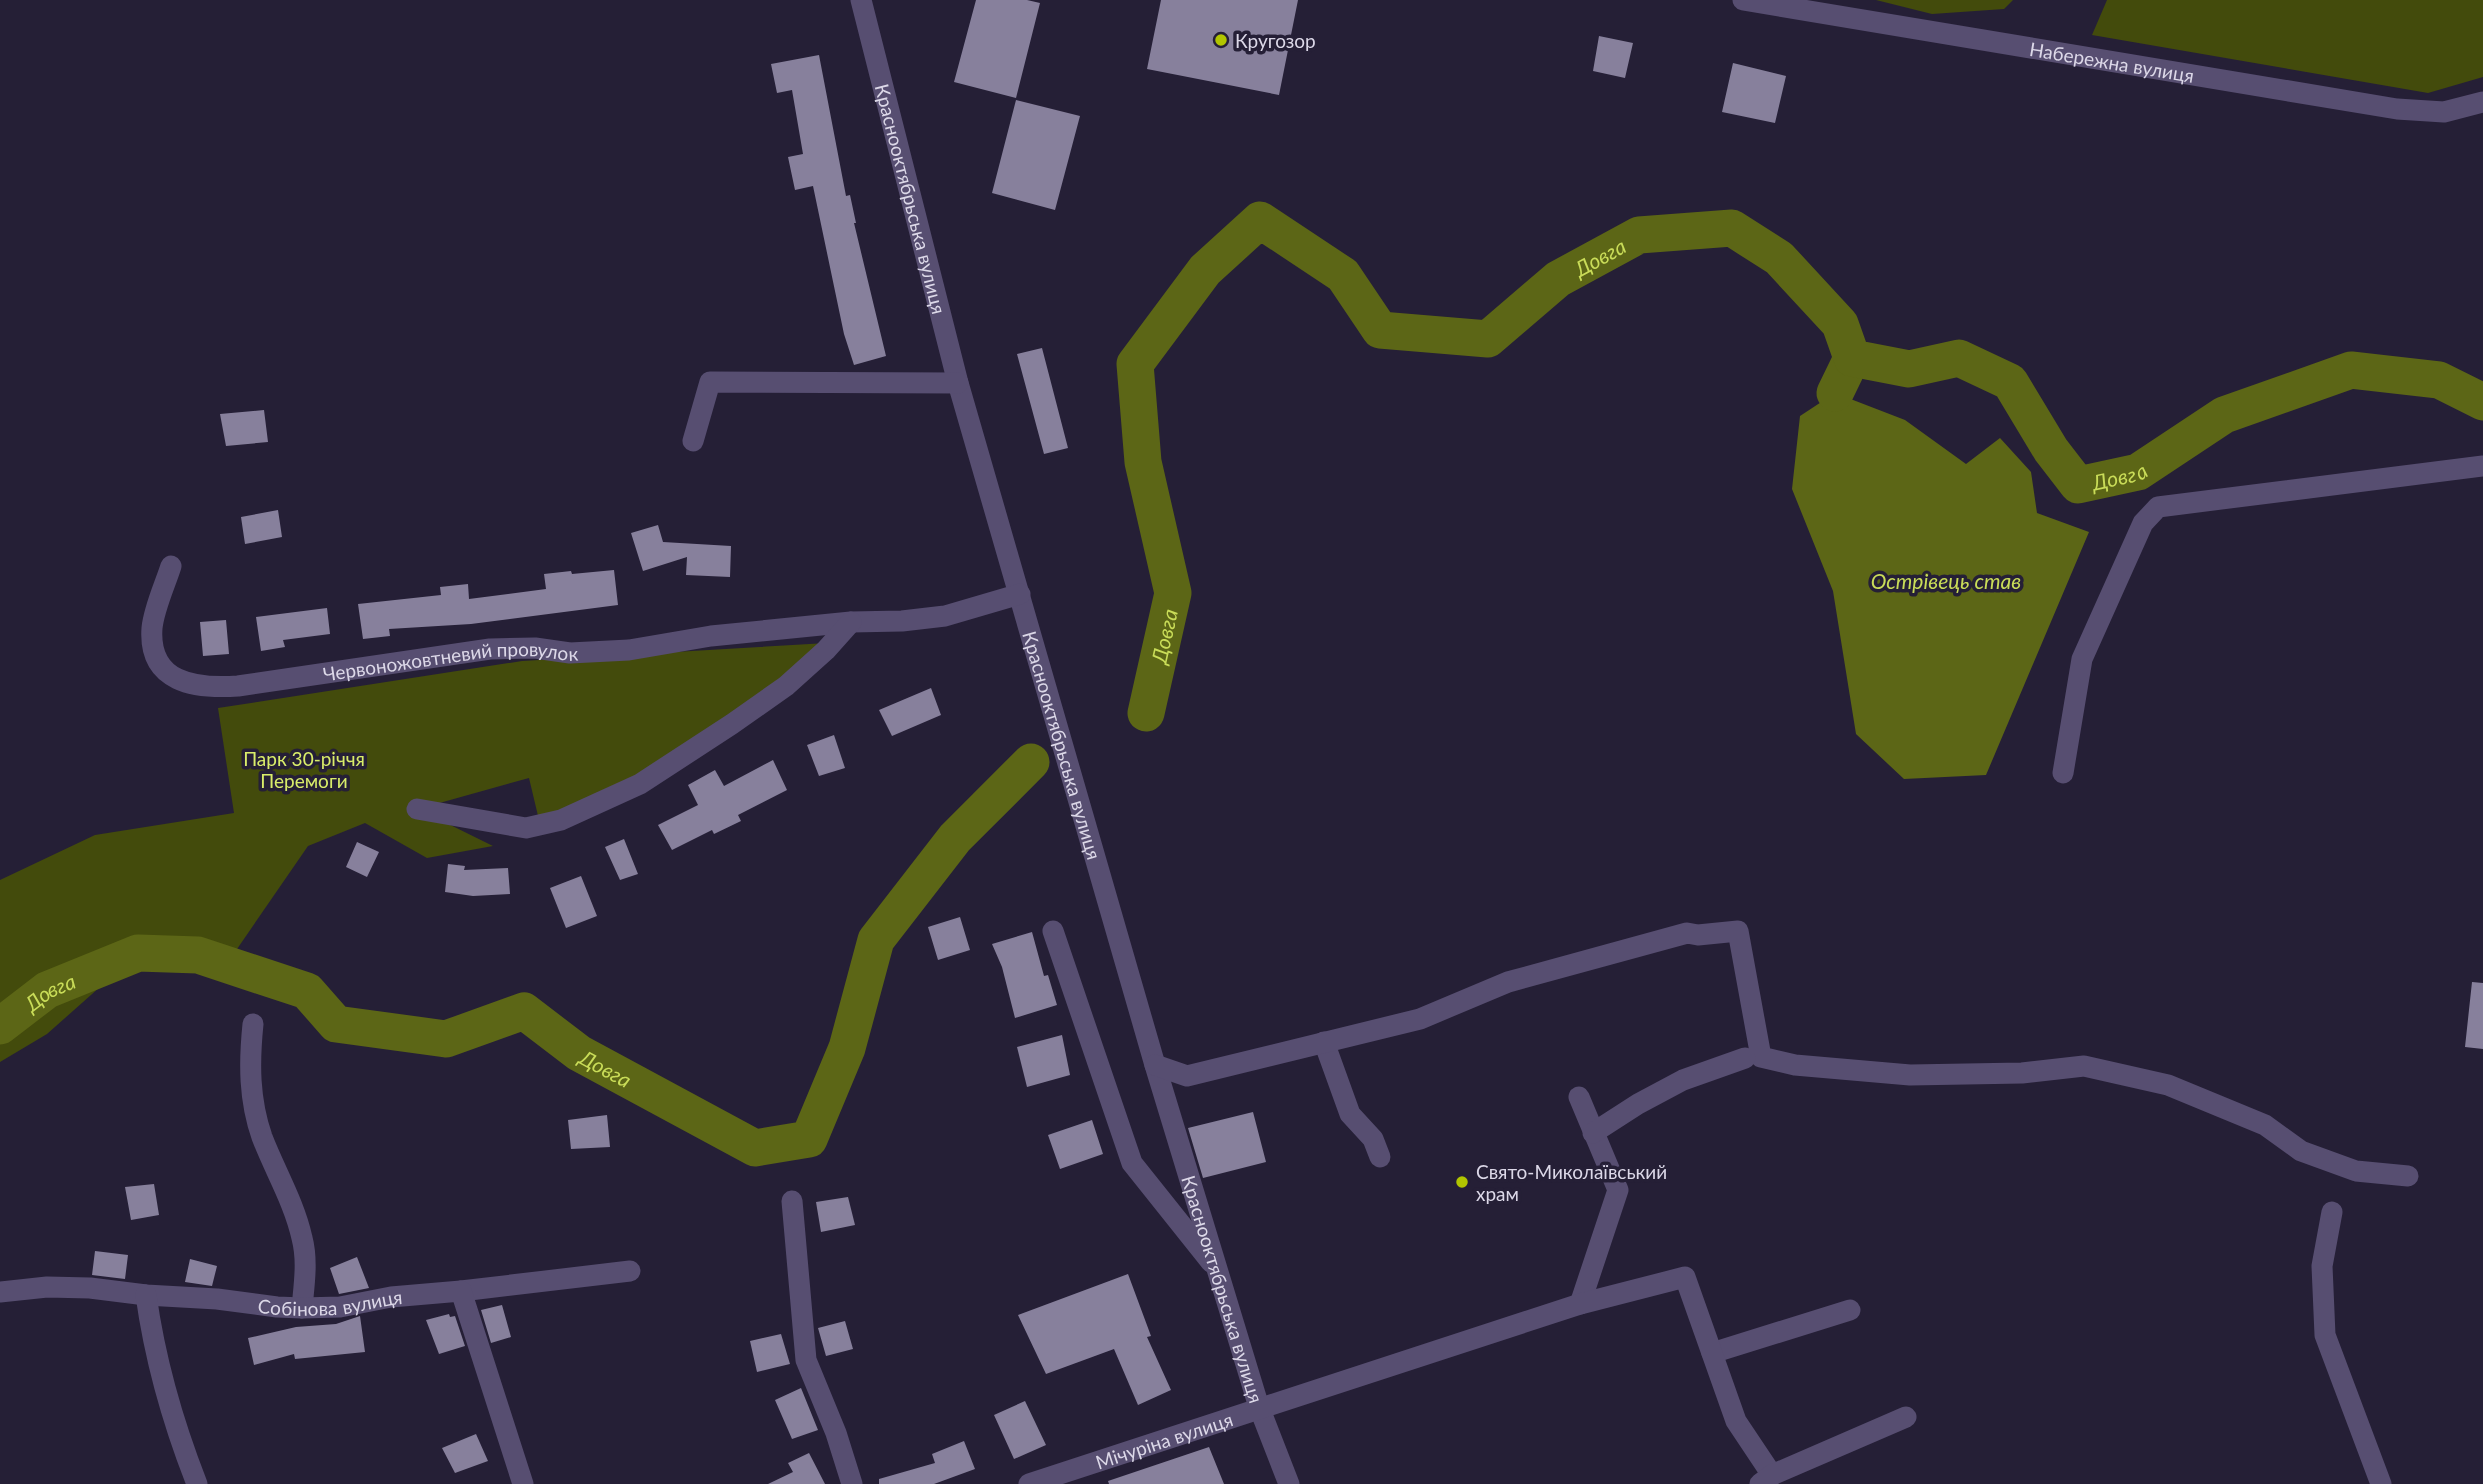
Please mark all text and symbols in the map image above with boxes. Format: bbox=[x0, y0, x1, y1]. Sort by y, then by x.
place label: Кругозор bbox=[1235, 29, 1316, 52]
marker: Кругозор bbox=[1213, 32, 1229, 48]
street label: Набережна вулиця bbox=[2028, 36, 2196, 87]
street label: Краснооктябрьська вулиця bbox=[871, 81, 952, 316]
water label: Довга bbox=[1568, 232, 1630, 281]
water label: Довга bbox=[2088, 457, 2152, 495]
water label: Острівець став bbox=[1871, 568, 2021, 593]
water label: Довга bbox=[1145, 606, 1182, 667]
street label: Краснооктябрьська вулиця bbox=[1019, 628, 1106, 862]
street label: Червоножовтневий провулок bbox=[321, 636, 579, 685]
park label: Парк 30-річчя Перемоги bbox=[243, 747, 365, 792]
water label: Довга bbox=[17, 967, 79, 1017]
water label: Довга bbox=[574, 1043, 636, 1092]
place label: Свято-Миколаївський храм bbox=[1476, 1160, 1667, 1205]
street label: Краснооктябрьська вулиця bbox=[1178, 1172, 1269, 1405]
marker: Свято-Миколаївський храм bbox=[1454, 1174, 1470, 1190]
street label: Собінова вулиця bbox=[257, 1285, 403, 1320]
street label: Мічуріна вулиця bbox=[1092, 1407, 1235, 1473]

